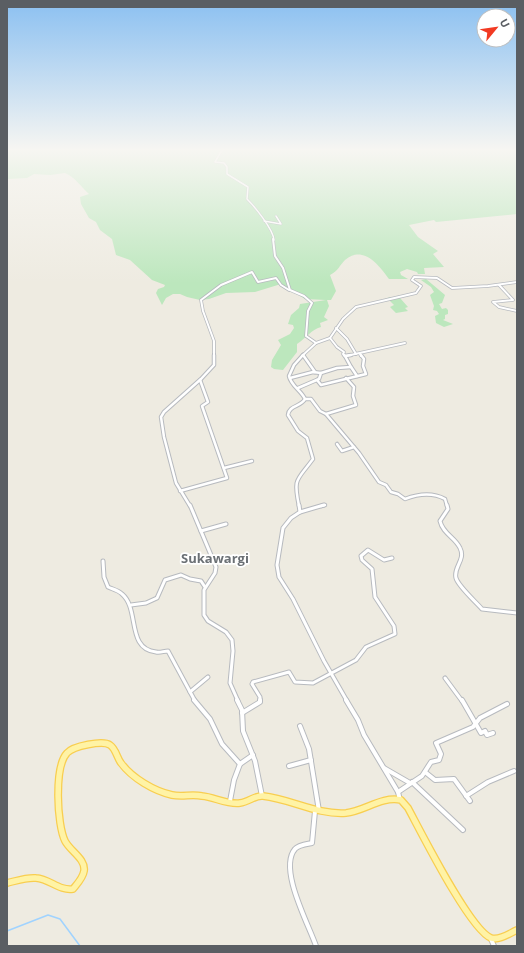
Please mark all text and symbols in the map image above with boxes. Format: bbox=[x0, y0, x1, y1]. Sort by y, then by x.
north arrow bbox=[476, 8, 516, 48]
text: U bbox=[497, 16, 514, 30]
district label: Sukawargi bbox=[181, 549, 249, 567]

